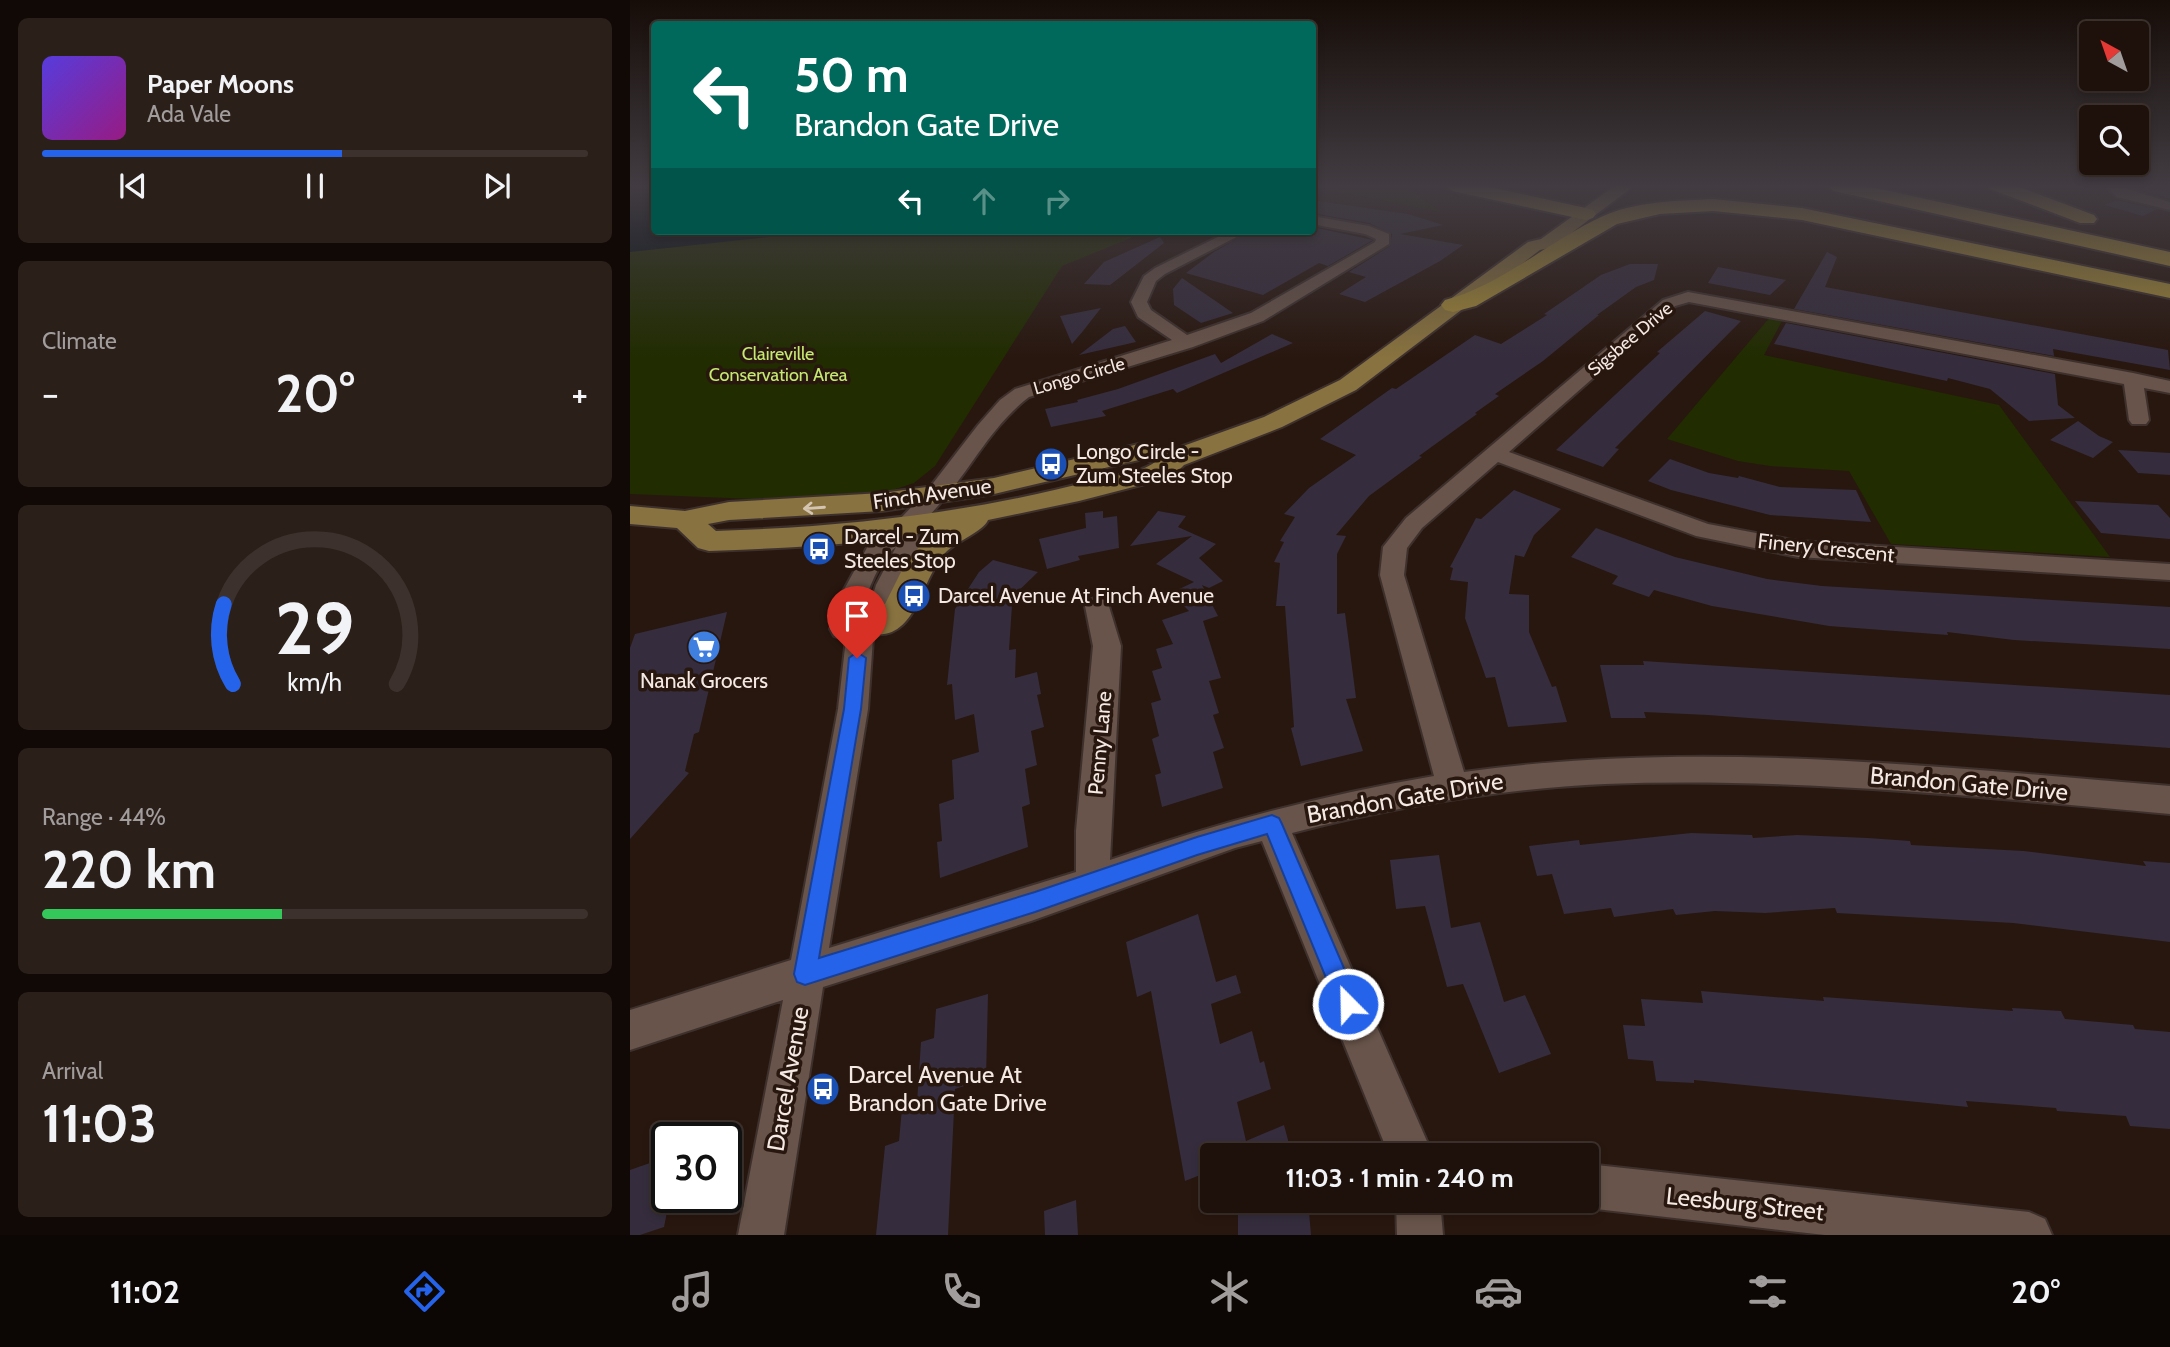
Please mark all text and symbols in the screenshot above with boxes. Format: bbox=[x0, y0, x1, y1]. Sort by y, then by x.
north arrow bbox=[2079, 21, 2149, 91]
map controls bbox=[2079, 21, 2149, 175]
text: 50 m bbox=[794, 45, 909, 104]
icon: left bbox=[679, 49, 770, 140]
text: Paper Moons bbox=[147, 68, 294, 100]
text: Ada Vale bbox=[147, 100, 231, 128]
text: Brandon Gate Drive bbox=[794, 105, 1059, 144]
button: search bbox=[2079, 105, 2149, 175]
icon: previous bbox=[114, 167, 152, 205]
icon: pause bbox=[296, 167, 334, 205]
icon: next bbox=[478, 167, 516, 205]
icon: left bbox=[892, 182, 930, 220]
icon: ahead bbox=[965, 182, 1003, 220]
icon: right bbox=[1038, 182, 1076, 220]
street label: Sigsbee Drive bbox=[1583, 297, 1677, 381]
text: Climate bbox=[42, 327, 117, 355]
park label: Claireville Conservation Area bbox=[709, 343, 848, 386]
street label: Longo Circle bbox=[1031, 352, 1127, 400]
text: 20° bbox=[275, 362, 355, 425]
text: − bbox=[42, 370, 59, 417]
text: + bbox=[571, 370, 588, 417]
place label: Longo Circle - Zum Steeles Stop bbox=[1076, 439, 1233, 488]
bus stop icon: Longo Circle - Zum Steeles Stop bbox=[1032, 445, 1070, 483]
street label: Finch Avenue bbox=[871, 473, 993, 514]
one-way arrow bbox=[803, 502, 826, 515]
place label: Darcel - Zum Steeles Stop bbox=[844, 524, 959, 573]
street label: Finery Crescent bbox=[1757, 528, 1896, 567]
bus stop icon: Darcel - Zum Steeles Stop bbox=[800, 530, 838, 568]
bus stop icon: Darcel Avenue At Finch Avenue bbox=[895, 577, 933, 615]
place label: Darcel Avenue At Finch Avenue bbox=[938, 583, 1214, 608]
text: 29 bbox=[275, 584, 355, 672]
pin bbox=[827, 586, 887, 658]
icon: arrive bbox=[838, 597, 876, 635]
supermarket icon: Nanak Grocers bbox=[685, 628, 723, 666]
text: km/h bbox=[288, 666, 342, 696]
place label: Nanak Grocers bbox=[640, 668, 768, 693]
street label: Penny Lane bbox=[1083, 690, 1117, 796]
street label: Brandon Gate Drive bbox=[1869, 760, 2069, 807]
street label: Brandon Gate Drive bbox=[1305, 766, 1505, 829]
text: Range · 44% bbox=[42, 803, 166, 831]
text: 220 km bbox=[42, 838, 216, 901]
position arrow bbox=[1311, 967, 1385, 1041]
street label: Darcel Avenue bbox=[761, 1004, 814, 1153]
text: Arrival bbox=[42, 1057, 103, 1085]
place label: Darcel Avenue At Brandon Gate Drive bbox=[848, 1060, 1047, 1117]
bus stop icon: Darcel Avenue At Brandon Gate Drive bbox=[804, 1070, 842, 1108]
text: 11:03 bbox=[42, 1092, 157, 1155]
speed limit sign: 30 bbox=[651, 1122, 742, 1213]
text: 11:03 · 1 min · 240 m bbox=[1285, 1162, 1514, 1194]
street label: Leesburg Street bbox=[1665, 1181, 1825, 1226]
icon: directions bbox=[400, 1267, 449, 1316]
icon: music bbox=[668, 1267, 717, 1316]
icon: phone bbox=[937, 1267, 986, 1316]
icon: climate bbox=[1205, 1267, 1254, 1316]
icon: car bbox=[1474, 1267, 1523, 1316]
icon: filters bbox=[1743, 1267, 1792, 1316]
text: 11:02 bbox=[110, 1272, 180, 1311]
text: 20° bbox=[2011, 1272, 2060, 1311]

